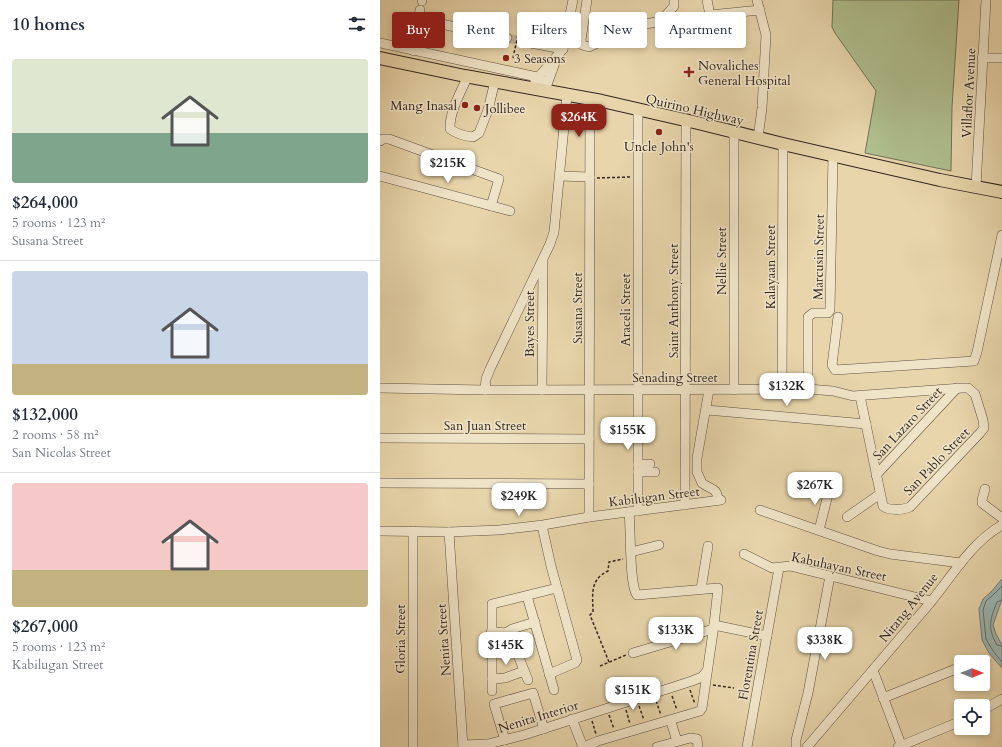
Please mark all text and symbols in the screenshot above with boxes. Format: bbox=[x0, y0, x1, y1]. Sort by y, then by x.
chip: Buy bbox=[392, 12, 445, 48]
chip: Rent bbox=[453, 12, 509, 48]
chip: Filters bbox=[517, 12, 581, 48]
chip: New bbox=[589, 12, 647, 48]
chip: Apartment bbox=[655, 12, 746, 48]
text: 10 homes bbox=[12, 13, 85, 36]
icon: filters bbox=[346, 13, 368, 35]
street label: Villaflor Avenue bbox=[958, 47, 980, 139]
place label: 3 Seasons bbox=[514, 50, 565, 68]
marker: 3 Seasons bbox=[501, 53, 511, 63]
place label: Novaliches General Hospital bbox=[698, 57, 791, 90]
marker: Novaliches General Hospital bbox=[683, 66, 695, 78]
icon: home bbox=[154, 85, 226, 157]
street label: Quirino Highway bbox=[644, 90, 746, 130]
place label: Mang Inasal bbox=[390, 97, 458, 115]
marker: Mang Inasal bbox=[460, 100, 470, 110]
place label: Jollibee bbox=[483, 100, 526, 118]
marker: Jollibee bbox=[472, 103, 482, 113]
pin: $264K bbox=[551, 104, 607, 138]
text: $264K bbox=[560, 108, 598, 126]
marker: Uncle John's bbox=[654, 127, 664, 137]
place label: Uncle John's bbox=[624, 138, 694, 156]
pin: $215K bbox=[420, 150, 476, 184]
text: $215K bbox=[429, 154, 467, 172]
text: $264,000 bbox=[12, 191, 78, 214]
text: 5 rooms · 123 m² bbox=[12, 214, 105, 232]
street label: Marcusin Street bbox=[809, 214, 829, 300]
street label: Kalayaan Street bbox=[762, 225, 780, 309]
street label: Nellie Street bbox=[713, 227, 731, 295]
text: Susana Street bbox=[12, 232, 83, 250]
street label: Saint Anthony Street bbox=[665, 244, 683, 358]
street label: Susana Street bbox=[569, 272, 587, 344]
street label: Araceli Street bbox=[617, 273, 635, 347]
street label: Bayes Street bbox=[521, 291, 539, 357]
icon: home bbox=[154, 297, 226, 369]
street label: Senading Street bbox=[632, 369, 718, 387]
pin: $132K bbox=[759, 373, 815, 407]
text: $132K bbox=[768, 377, 806, 395]
street label: San Lazaro Street bbox=[869, 383, 947, 464]
text: $132,000 bbox=[12, 403, 78, 426]
street label: San Juan Street bbox=[444, 417, 526, 435]
pin: $155K bbox=[600, 417, 656, 451]
text: $155K bbox=[609, 421, 647, 439]
street label: San Pablo Street bbox=[900, 424, 974, 500]
text: 2 rooms · 58 m² bbox=[12, 426, 99, 444]
text: San Nicolas Street bbox=[12, 444, 111, 462]
pin: $267K bbox=[787, 472, 843, 506]
text: $267K bbox=[796, 476, 834, 494]
street label: Kabilugan Street bbox=[608, 482, 701, 511]
pin: $249K bbox=[491, 483, 547, 517]
text: $249K bbox=[500, 487, 538, 505]
icon: home bbox=[154, 509, 226, 581]
street label: Kabuhayan Street bbox=[790, 548, 888, 586]
street label: Nitang Avenue bbox=[875, 569, 943, 646]
street label: Nenita Street bbox=[432, 603, 456, 677]
street label: Gloria Street bbox=[392, 604, 410, 674]
street label: Florentina Street bbox=[734, 609, 768, 702]
text: $267,000 bbox=[12, 615, 78, 638]
pin: $133K bbox=[648, 617, 704, 651]
text: $133K bbox=[657, 621, 695, 639]
pin: $338K bbox=[797, 627, 853, 661]
text: $338K bbox=[806, 631, 844, 649]
pin: $145K bbox=[478, 632, 534, 666]
text: $145K bbox=[487, 636, 525, 654]
text: 5 rooms · 123 m² bbox=[12, 638, 105, 656]
north arrow bbox=[954, 655, 990, 691]
map controls bbox=[954, 655, 990, 735]
text: Kabilugan Street bbox=[12, 656, 103, 674]
pin: $151K bbox=[605, 677, 661, 711]
text: $151K bbox=[614, 681, 652, 699]
street label: Nenita Interior bbox=[496, 696, 581, 738]
button: locate bbox=[954, 699, 990, 735]

